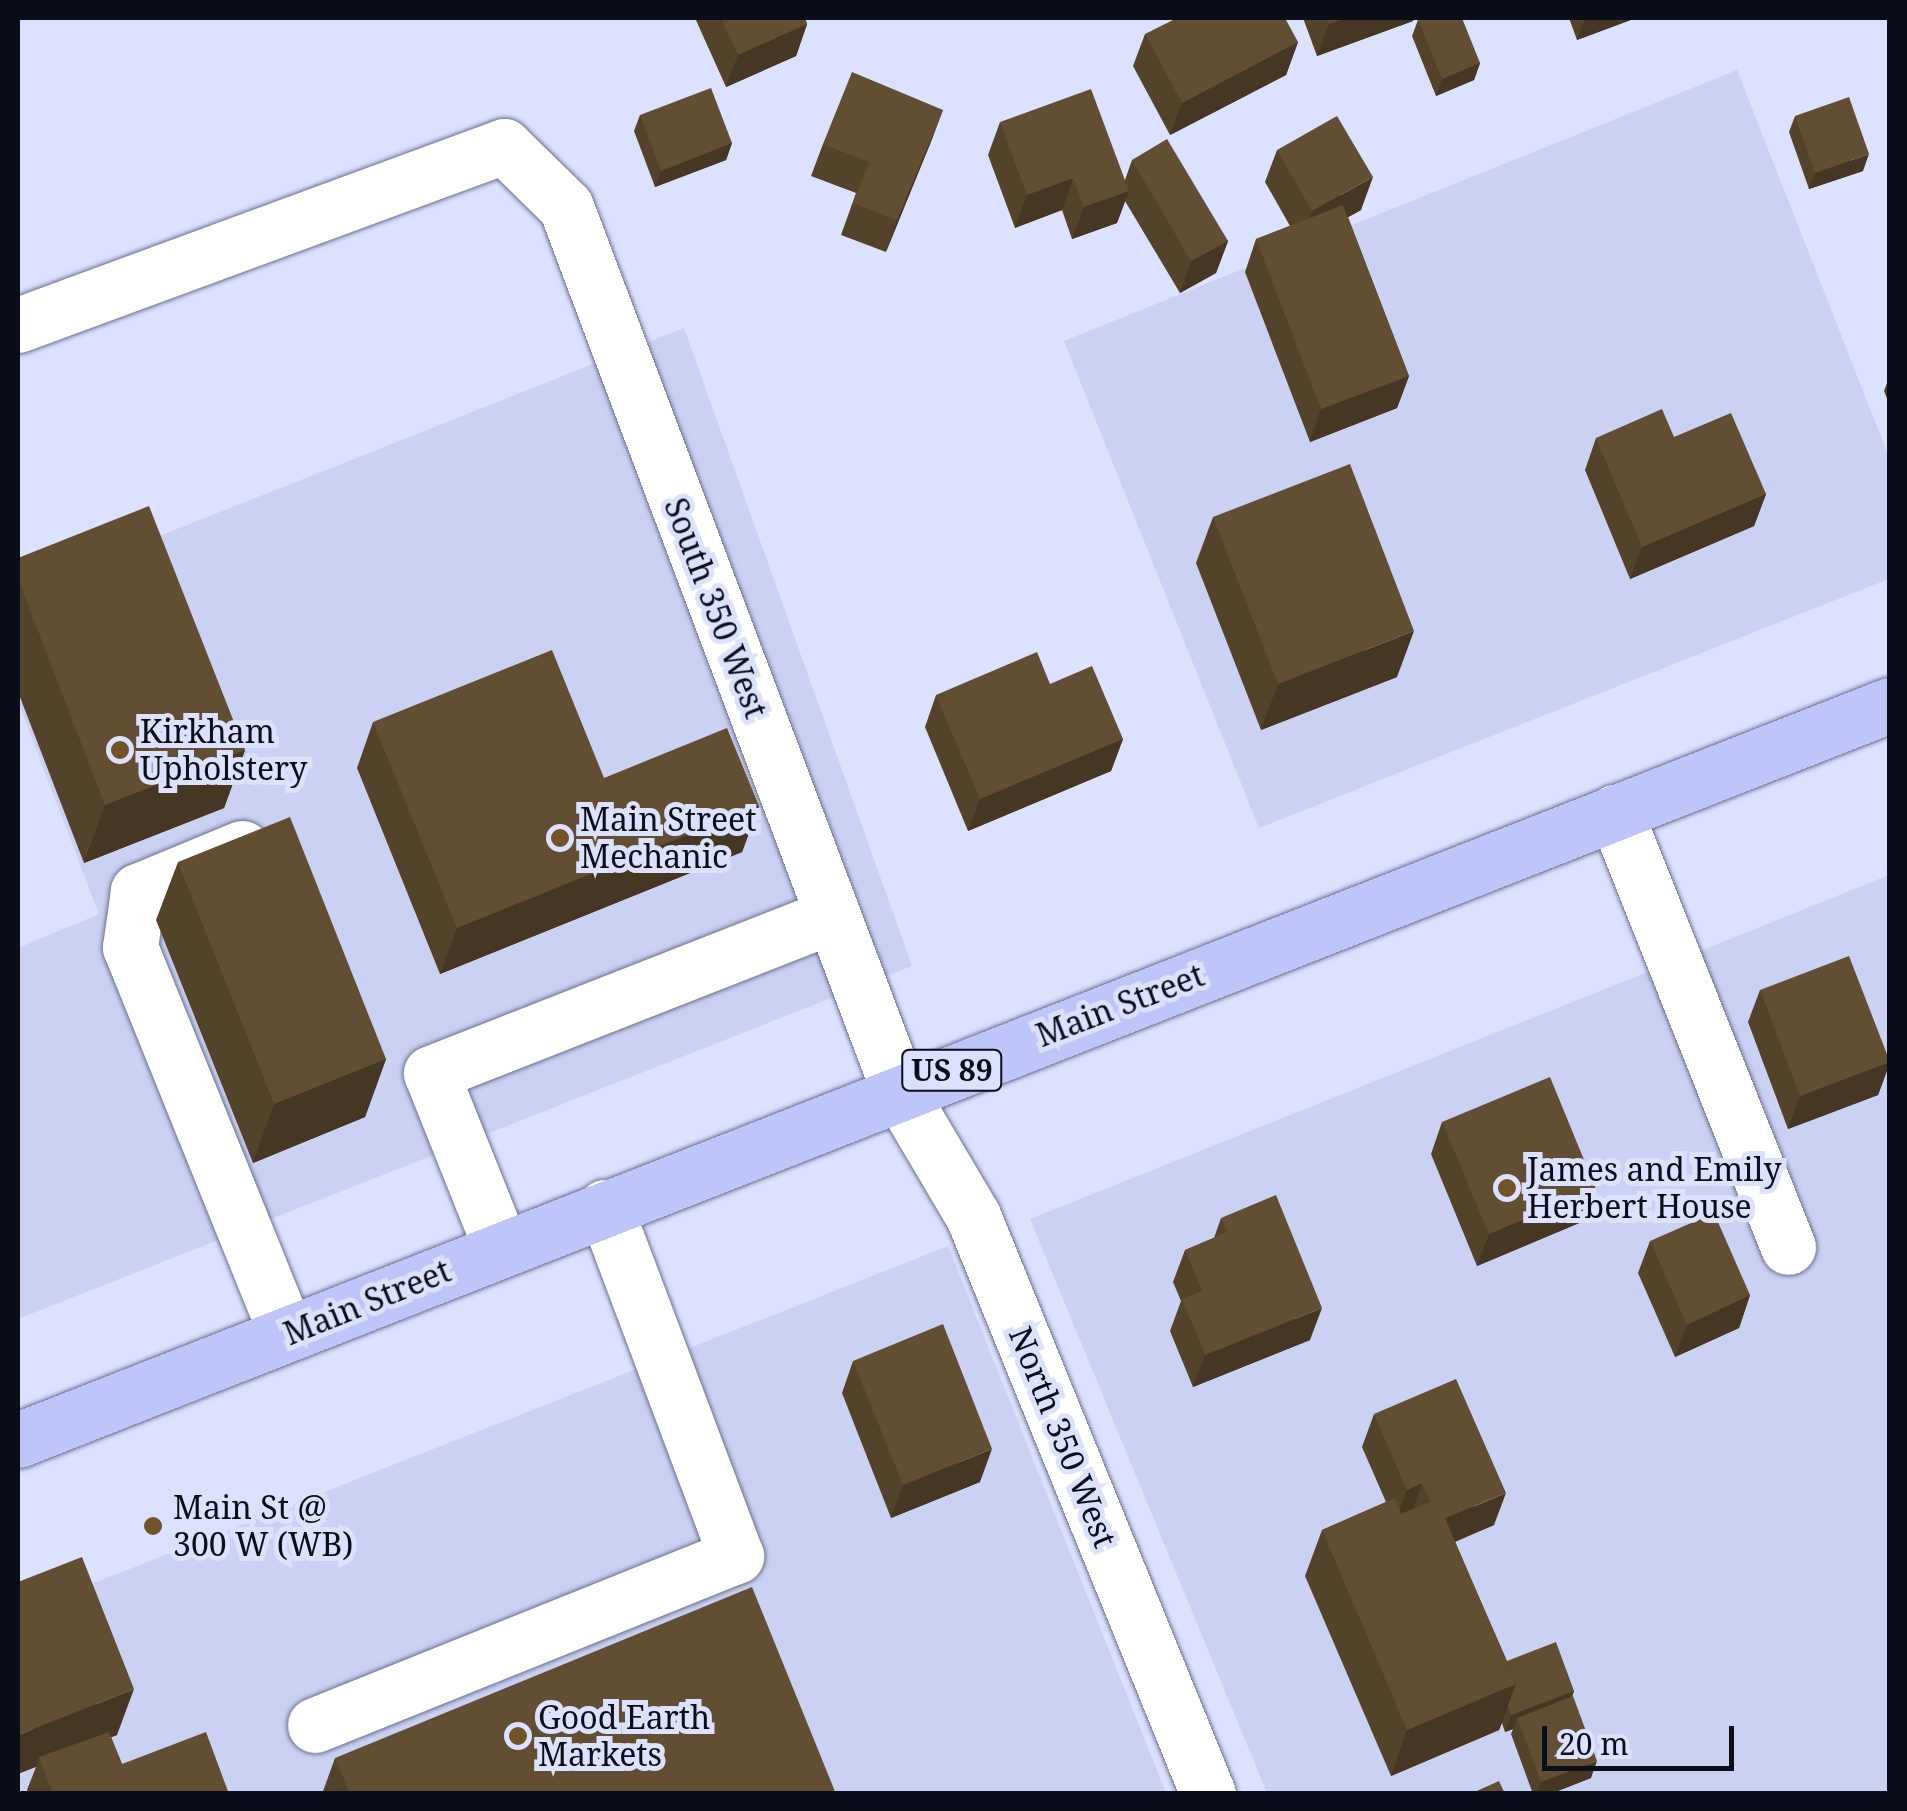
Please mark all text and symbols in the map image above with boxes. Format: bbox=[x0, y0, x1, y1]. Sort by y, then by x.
street label: South 350 West bbox=[656, 493, 776, 723]
place label: Kirkham Upholstery bbox=[140, 713, 307, 788]
marker: Kirkham Upholstery bbox=[109, 739, 131, 761]
place label: Main Street Mechanic bbox=[580, 801, 756, 876]
marker: Main Street Mechanic bbox=[549, 827, 571, 849]
street label: Main Street bbox=[1031, 955, 1209, 1055]
road number: US 89 bbox=[900, 1045, 1004, 1095]
place label: James and Emily Herbert House bbox=[1527, 1151, 1782, 1226]
marker: James and Emily Herbert House bbox=[1496, 1177, 1518, 1199]
street label: Main Street bbox=[278, 1251, 456, 1353]
street label: North 350 West bbox=[1001, 1321, 1125, 1553]
place label: Main St @ 300 W (WB) bbox=[173, 1489, 353, 1564]
marker: Main St @ 300 W (WB) bbox=[142, 1515, 164, 1537]
place label: Good Earth Markets bbox=[538, 1699, 710, 1774]
scale bar bbox=[1547, 1706, 1740, 1768]
text: 20 m bbox=[1559, 1723, 1629, 1764]
marker: Good Earth Markets bbox=[507, 1725, 529, 1747]

